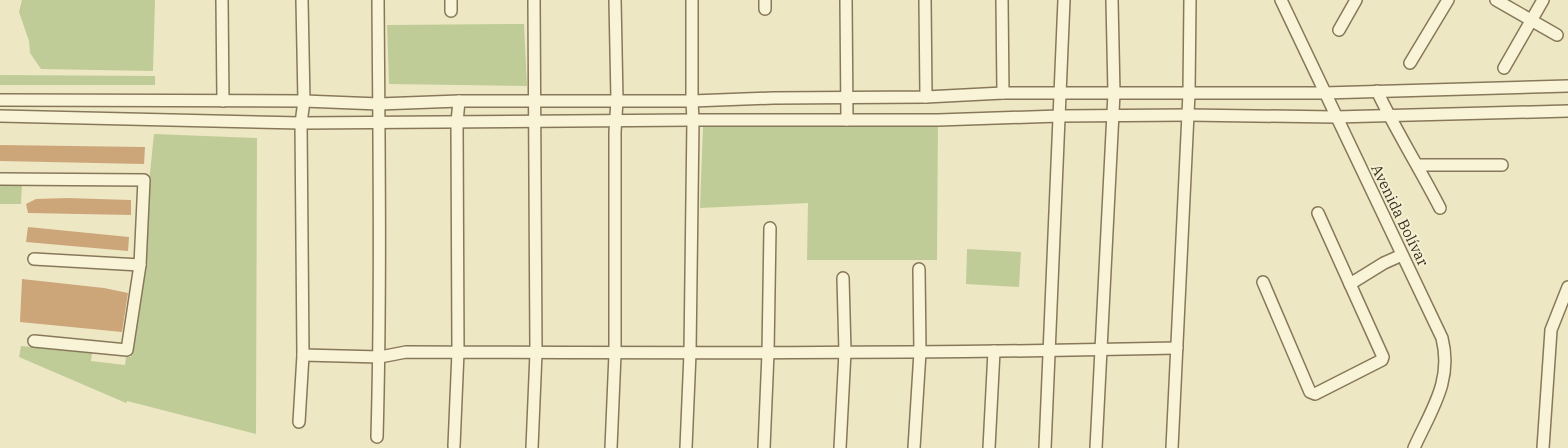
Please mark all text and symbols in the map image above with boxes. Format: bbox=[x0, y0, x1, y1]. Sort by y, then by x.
street label: Avenida Bolívar bbox=[1367, 161, 1433, 269]

